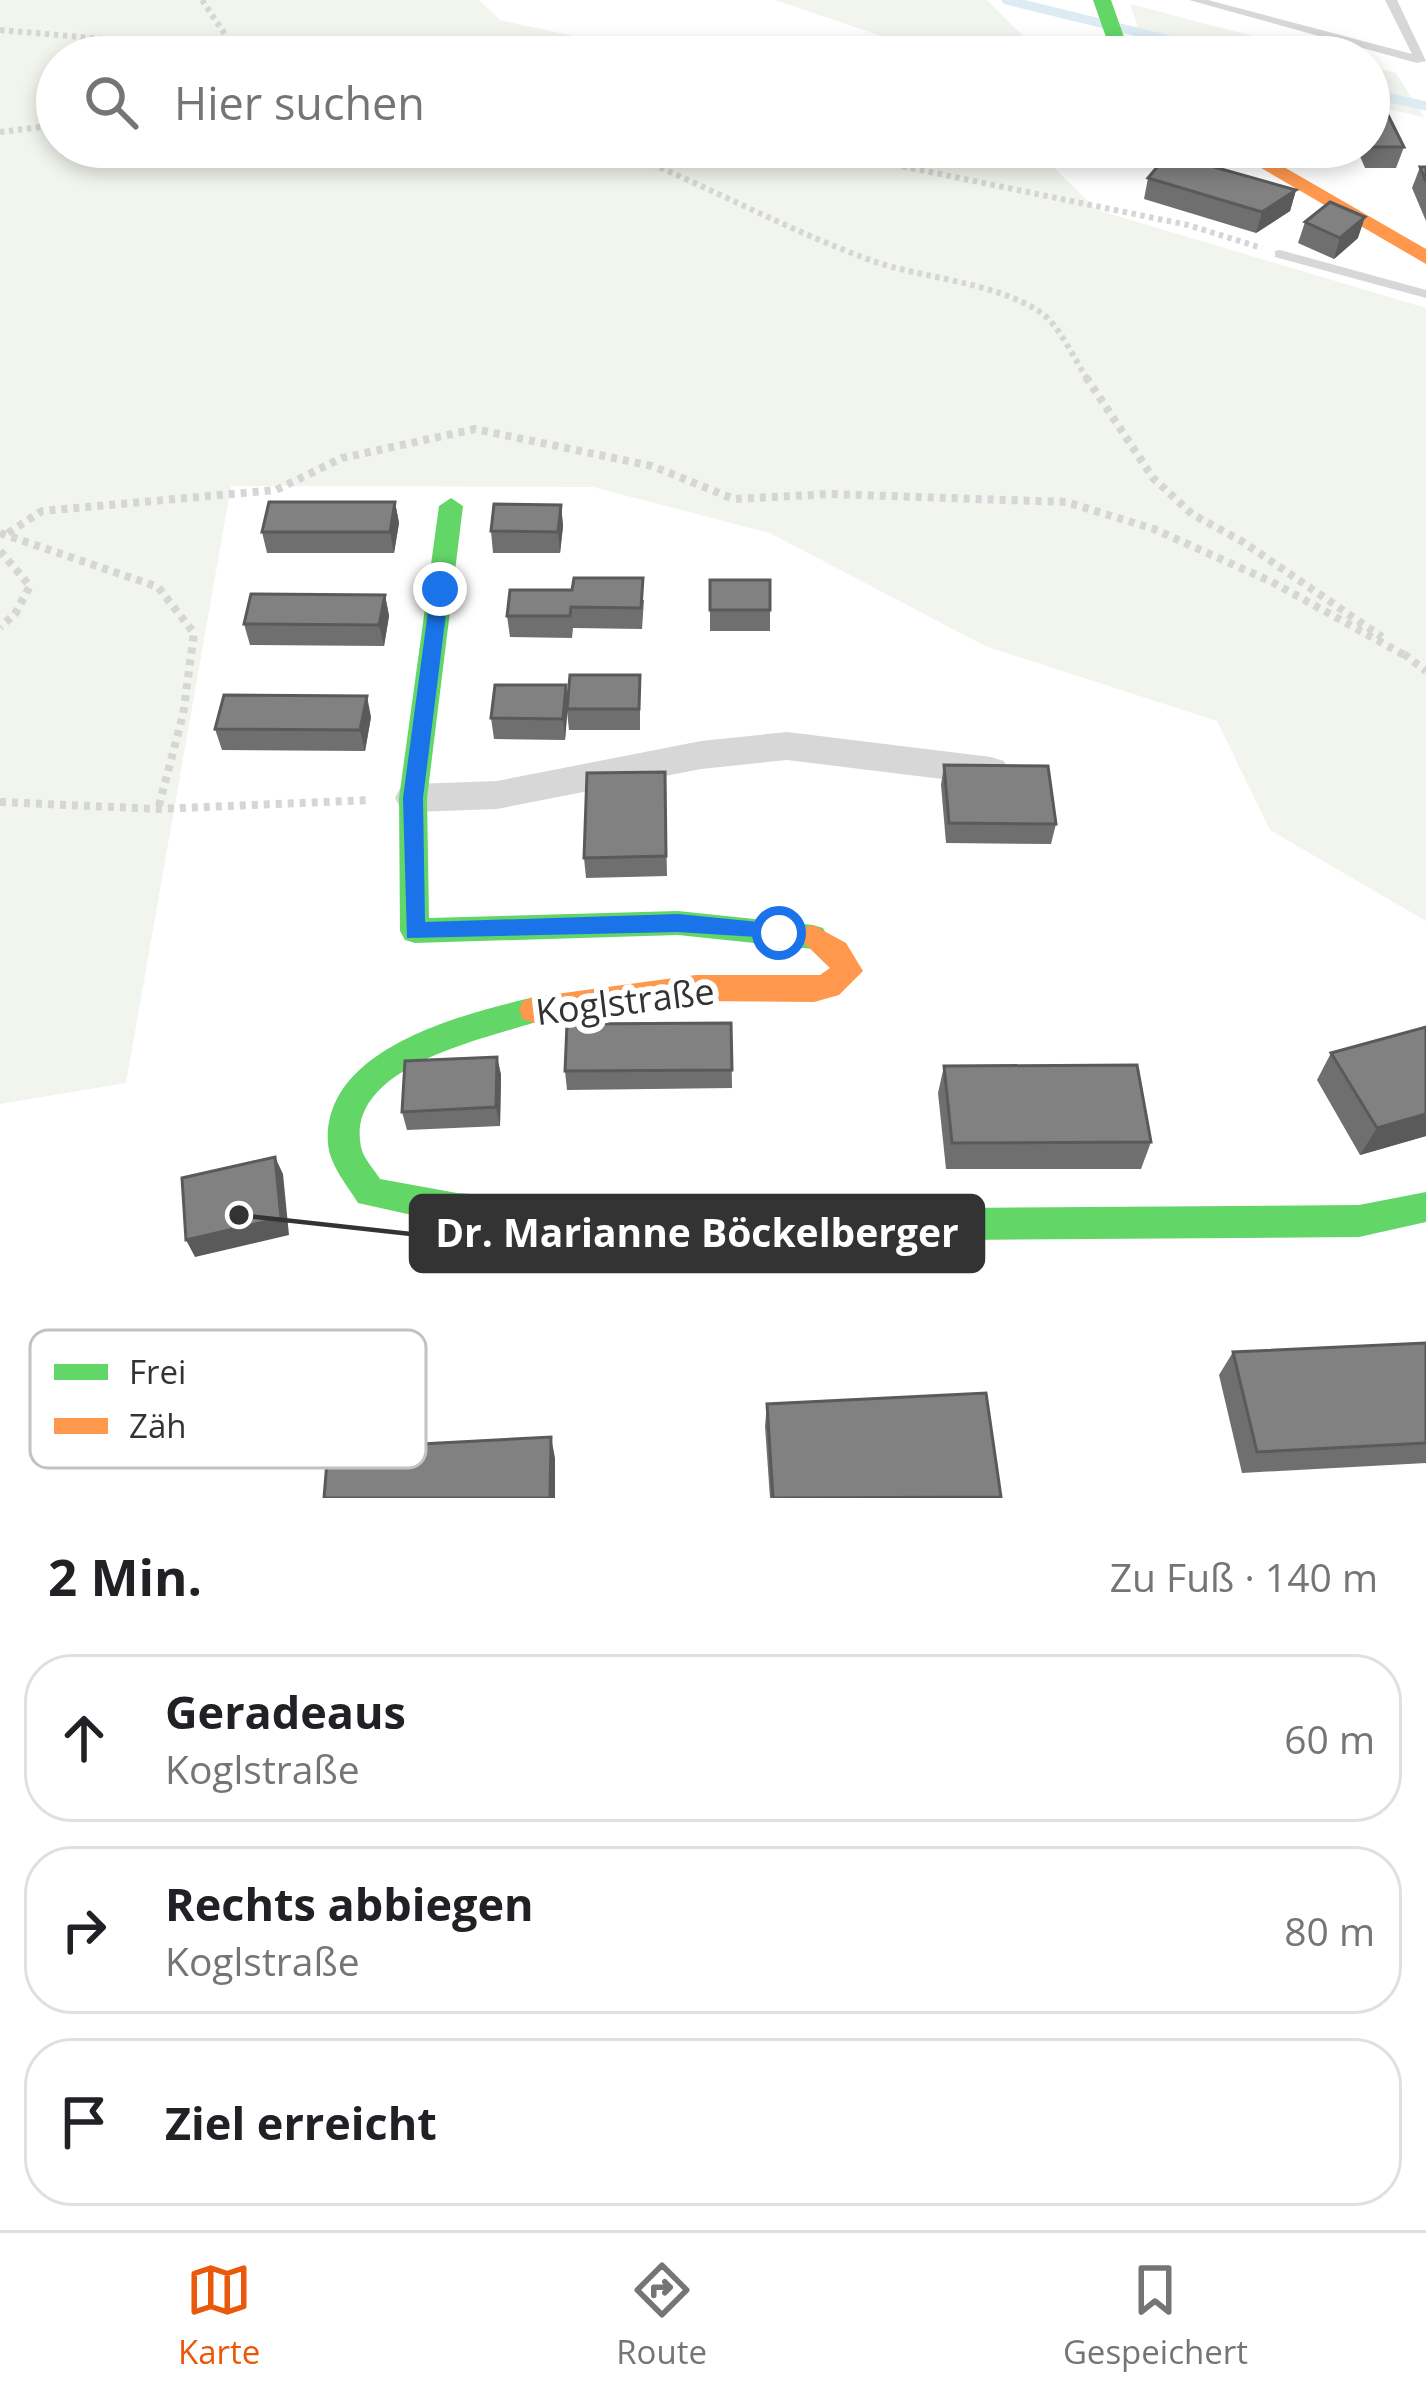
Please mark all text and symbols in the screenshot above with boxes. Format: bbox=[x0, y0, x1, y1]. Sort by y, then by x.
search box bbox=[36, 36, 1390, 168]
icon: search bbox=[78, 69, 144, 135]
text: Hier suchen bbox=[174, 72, 425, 133]
route end bbox=[413, 562, 467, 616]
route start bbox=[752, 906, 806, 960]
street label: Koglstraße bbox=[533, 966, 717, 1036]
callout: Dr. Marianne Böckelberger bbox=[411, 1196, 983, 1271]
text: Dr. Marianne Böckelberger bbox=[435, 1205, 959, 1258]
legend bbox=[30, 1330, 426, 1468]
text: Frei bbox=[129, 1349, 186, 1394]
text: Zäh bbox=[129, 1403, 186, 1448]
text: 2 Min. bbox=[48, 1541, 202, 1611]
text: Zu Fuß · 140 m bbox=[1110, 1550, 1378, 1603]
text: Geradeaus bbox=[165, 1681, 406, 1742]
icon: ahead bbox=[51, 1705, 117, 1771]
text: 60 m bbox=[1284, 1712, 1375, 1765]
text: Koglstraße bbox=[165, 1742, 360, 1795]
text: Rechts abbiegen bbox=[165, 1873, 534, 1934]
icon: right bbox=[51, 1897, 117, 1963]
text: 80 m bbox=[1284, 1904, 1375, 1957]
text: Koglstraße bbox=[165, 1934, 360, 1987]
icon: arrive bbox=[51, 2089, 117, 2155]
text: Ziel erreicht bbox=[165, 2092, 437, 2153]
tab: Karte bbox=[178, 2257, 260, 2374]
tab: Route bbox=[616, 2257, 707, 2374]
tab: Gespeichert bbox=[1063, 2257, 1248, 2374]

